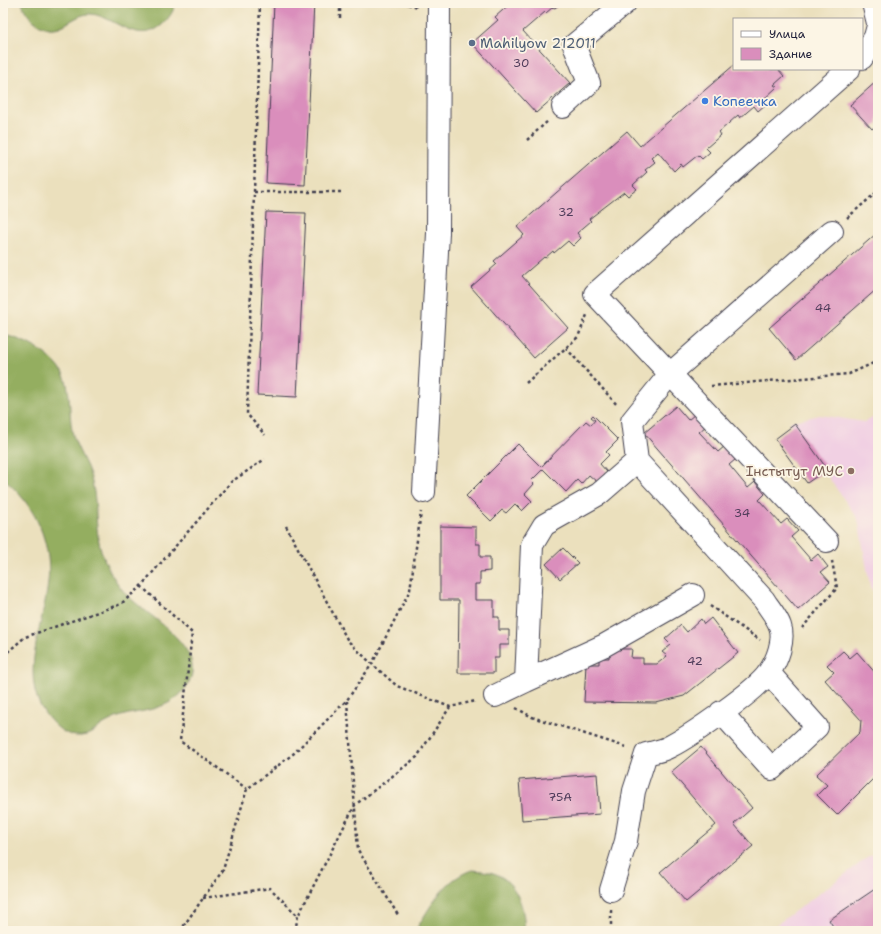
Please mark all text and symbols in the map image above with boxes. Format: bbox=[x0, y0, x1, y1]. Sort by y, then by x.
legend bbox=[733, 18, 863, 70]
text: Улица bbox=[769, 26, 806, 42]
place label: Mahilyow 212011 bbox=[480, 34, 596, 52]
marker: Mahilyow 212011 bbox=[467, 38, 477, 48]
text: Здание bbox=[769, 46, 813, 62]
house number: 30 bbox=[513, 55, 529, 71]
place label: Копеечка bbox=[713, 92, 777, 110]
marker: Копеечка bbox=[700, 96, 710, 106]
house number: 32 bbox=[558, 204, 574, 220]
house number: 44 bbox=[815, 300, 831, 316]
place label: Інстытут МУС bbox=[746, 462, 843, 480]
marker: Інстытут МУС bbox=[846, 466, 856, 476]
house number: 34 bbox=[734, 505, 750, 521]
house number: 42 bbox=[687, 653, 703, 669]
house number: 75А bbox=[548, 789, 572, 805]

